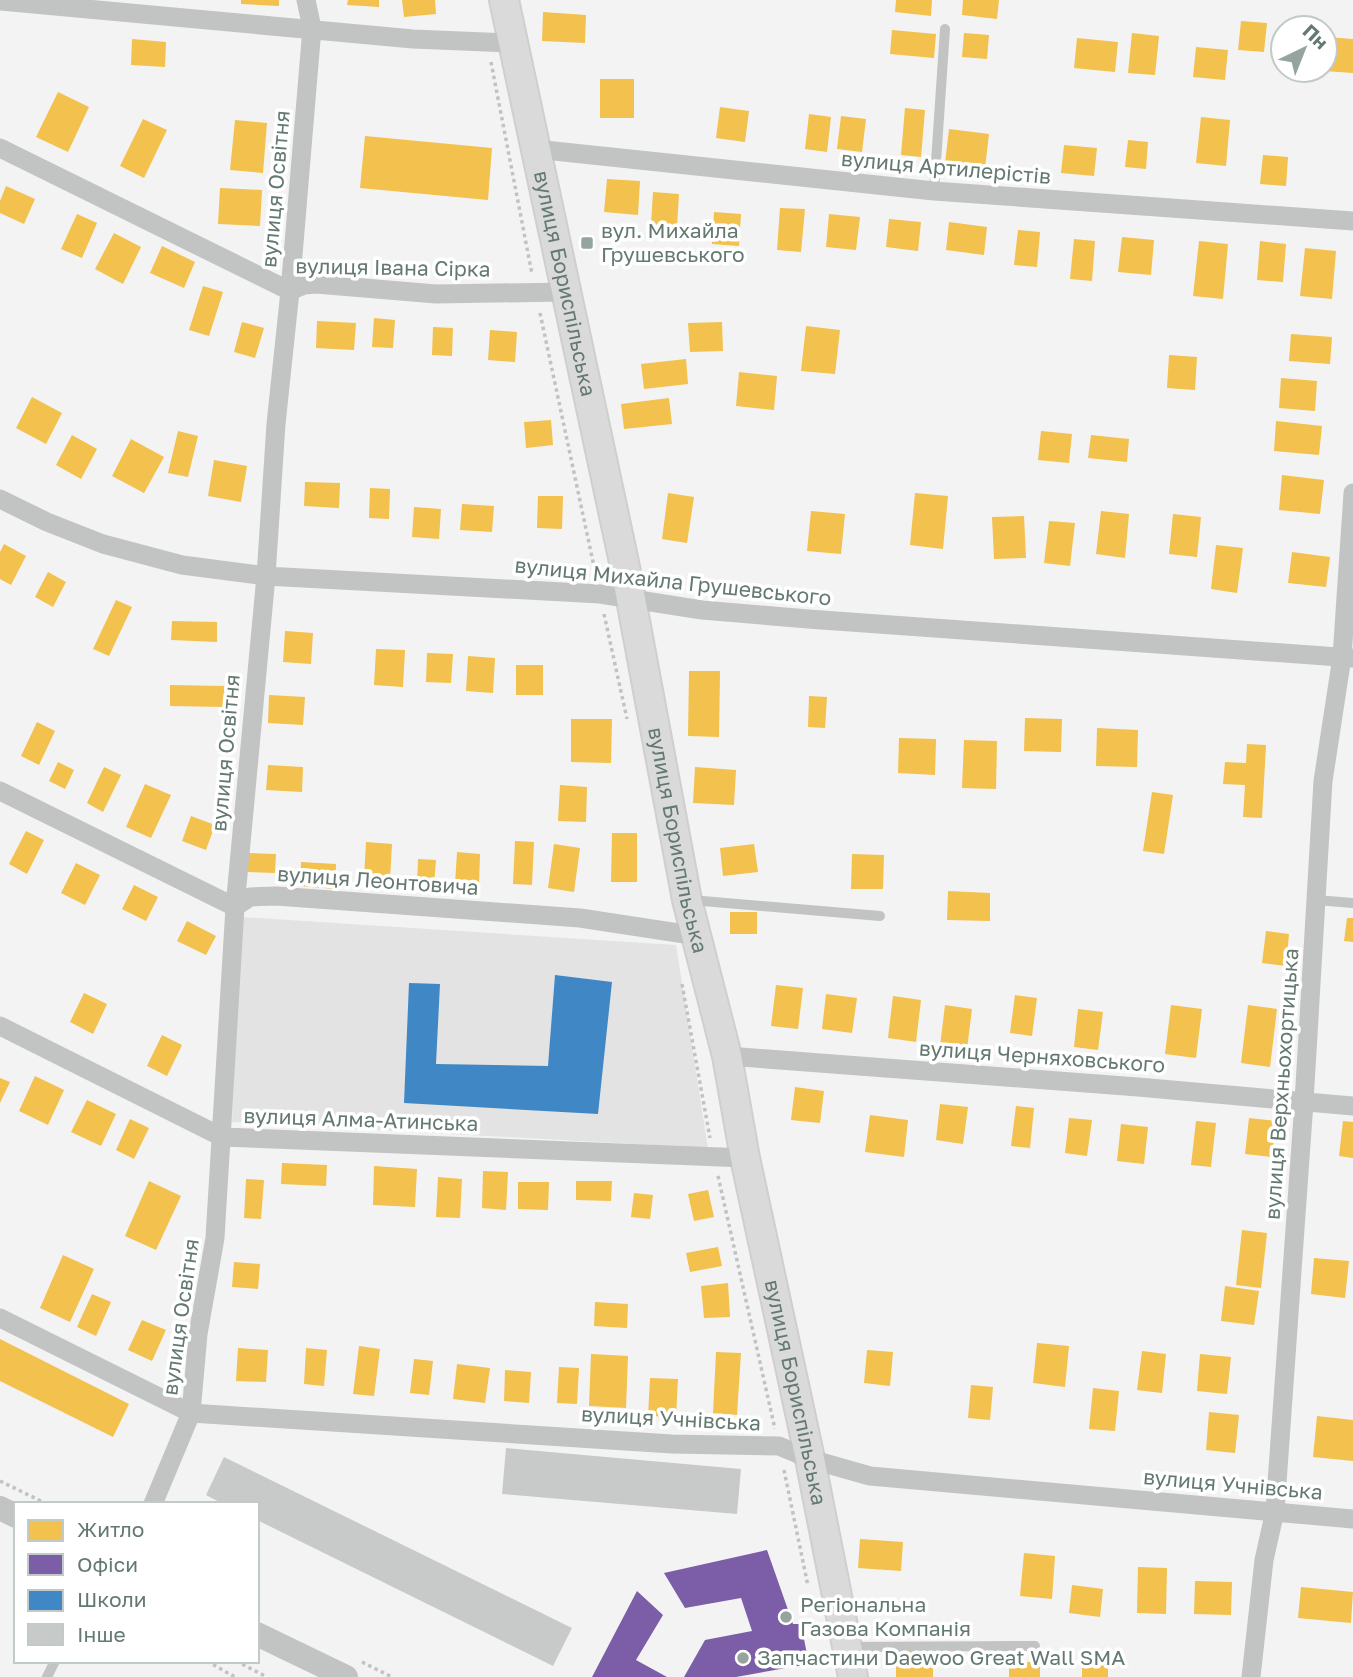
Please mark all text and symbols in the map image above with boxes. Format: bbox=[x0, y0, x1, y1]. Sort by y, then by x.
north arrow bbox=[1269, 14, 1339, 84]
text: Пн bbox=[1299, 19, 1333, 53]
street label: вулиця Освітня bbox=[255, 109, 295, 269]
street label: вулиця Артилерістів bbox=[840, 145, 1052, 189]
street label: вулиця Бориспільська bbox=[529, 168, 602, 399]
place label: вул. Михайла Грушевського bbox=[601, 217, 745, 267]
marker: вул. Михайла Грушевського bbox=[579, 235, 595, 251]
street label: вулиця Івана Сірка bbox=[295, 252, 491, 282]
street label: вулиця Михайла Грушевського bbox=[514, 551, 833, 611]
street label: вулиця Освітня bbox=[205, 673, 245, 833]
street label: вулиця Бориспільська bbox=[643, 725, 714, 956]
street label: вулиця Леонтовича bbox=[277, 860, 480, 900]
street label: вулиця Верхньохортицька bbox=[1259, 947, 1303, 1221]
street label: вулиця Черняховського bbox=[918, 1034, 1166, 1078]
street label: вулиця Алма-Атинська bbox=[243, 1102, 479, 1136]
street label: вулиця Освітня bbox=[156, 1237, 204, 1397]
street label: вулиця Бориспільська bbox=[760, 1277, 833, 1507]
street label: вулиця Учнівська bbox=[580, 1400, 762, 1436]
street label: вулиця Учнівська bbox=[1142, 1463, 1324, 1505]
legend bbox=[14, 1502, 259, 1663]
text: Житло bbox=[77, 1516, 144, 1542]
text: Офіси bbox=[77, 1551, 138, 1577]
text: Школи bbox=[77, 1586, 147, 1612]
place label: Регіональна Газова Компанія bbox=[800, 1591, 971, 1641]
marker: Регіональна Газова Компанія bbox=[778, 1609, 794, 1625]
text: Інше bbox=[77, 1621, 126, 1647]
place label: Запчастини Daewoo Great Wall SMA bbox=[757, 1644, 1125, 1670]
marker: Запчастини Daewoo Great Wall SMA bbox=[735, 1650, 751, 1666]

